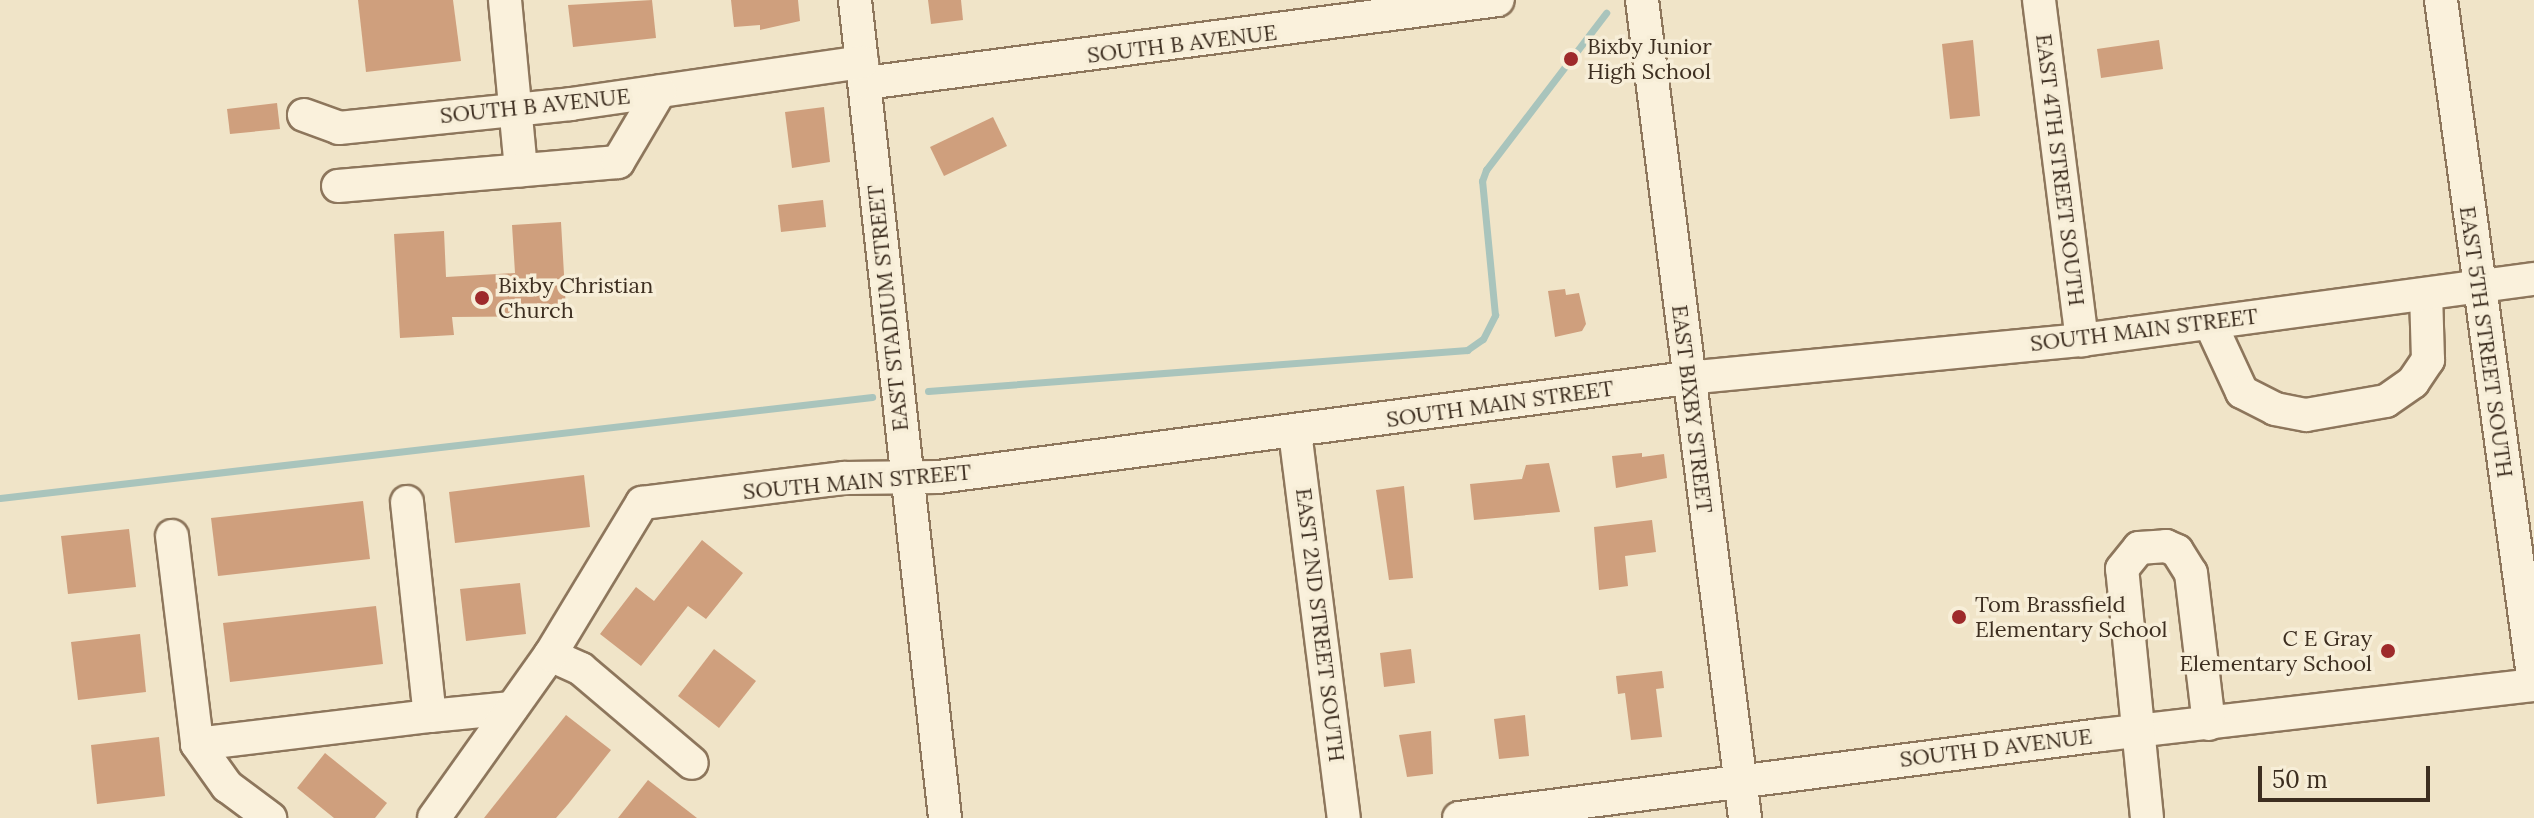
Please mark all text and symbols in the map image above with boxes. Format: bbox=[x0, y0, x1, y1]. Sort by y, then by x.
street label: SOUTH B AVENUE bbox=[1086, 19, 1278, 69]
street label: EAST 4TH STREET SOUTH bbox=[2030, 32, 2090, 308]
place label: Bixby Junior High School bbox=[1587, 33, 1712, 84]
marker: Bixby Junior High School bbox=[1562, 50, 1580, 68]
street label: SOUTH B AVENUE bbox=[439, 83, 631, 129]
street label: EAST STADIUM STREET bbox=[862, 184, 914, 432]
street label: EAST 5TH STREET SOUTH bbox=[2454, 204, 2518, 480]
place label: Bixby Christian Church bbox=[498, 272, 653, 324]
marker: Bixby Christian Church bbox=[473, 289, 491, 307]
street label: EAST BIXBY STREET bbox=[1666, 303, 1718, 515]
street label: SOUTH MAIN STREET bbox=[2029, 303, 2259, 357]
street label: SOUTH MAIN STREET bbox=[1385, 375, 1615, 433]
street label: SOUTH MAIN STREET bbox=[742, 459, 972, 505]
street label: EAST 2ND STREET SOUTH bbox=[1290, 487, 1350, 763]
place label: Tom Brassfield Elementary School bbox=[1975, 591, 2168, 642]
marker: Tom Brassfield Elementary School bbox=[1950, 608, 1968, 626]
place label: C E Gray Elementary School bbox=[2179, 625, 2372, 676]
marker: C E Gray Elementary School bbox=[2379, 642, 2397, 660]
street label: SOUTH D AVENUE bbox=[1898, 723, 2094, 773]
scale bar bbox=[2262, 750, 2434, 800]
text: 50 m bbox=[2272, 764, 2328, 795]

